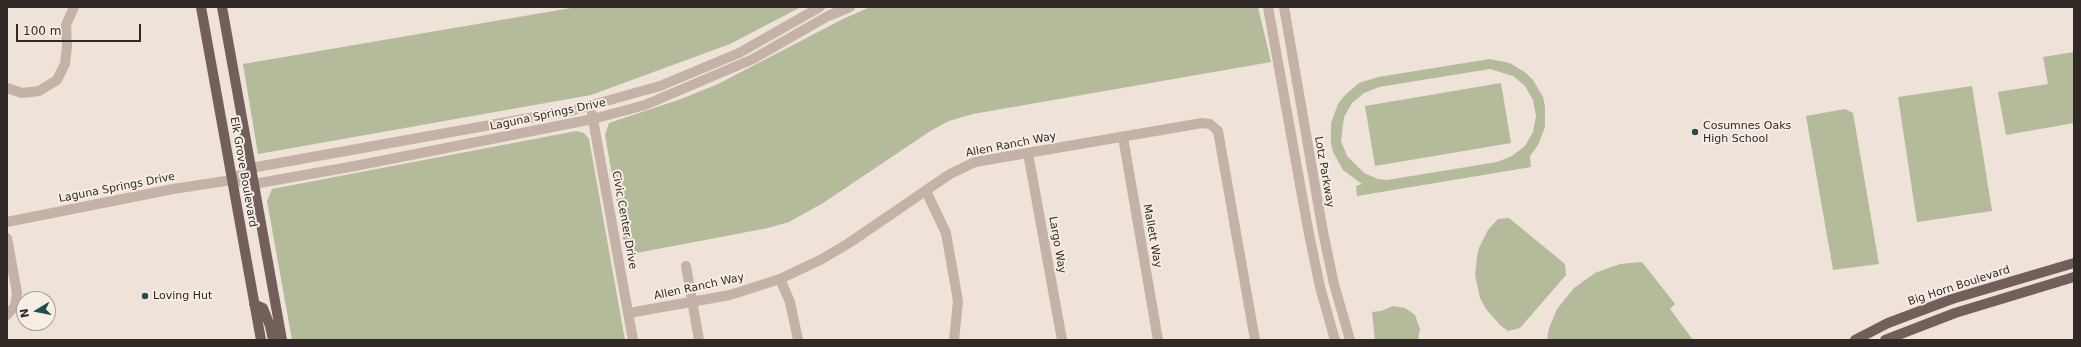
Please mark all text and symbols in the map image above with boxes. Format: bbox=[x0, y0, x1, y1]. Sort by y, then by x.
scale bar bbox=[18, 16, 143, 42]
text: 100 m bbox=[23, 24, 61, 38]
street label: Laguna Springs Drive bbox=[489, 96, 607, 134]
street label: Elk Grove Boulevard bbox=[227, 116, 259, 228]
place label: Cosumnes Oaks High School bbox=[1703, 119, 1791, 145]
marker: Cosumnes Oaks High School bbox=[1690, 127, 1700, 137]
street label: Allen Ranch Way bbox=[965, 130, 1057, 160]
street label: Lotz Parkway bbox=[1311, 135, 1337, 209]
street label: Laguna Springs Drive bbox=[58, 170, 176, 206]
street label: Civic Center Drive bbox=[609, 170, 639, 270]
street label: Mallett Way bbox=[1140, 203, 1164, 269]
street label: Largo Way bbox=[1045, 215, 1069, 275]
street label: Big Horn Boulevard bbox=[1906, 263, 2012, 309]
street label: Allen Ranch Way bbox=[653, 271, 745, 303]
place label: Loving Hut bbox=[153, 289, 212, 303]
north arrow bbox=[16, 291, 56, 331]
marker: Loving Hut bbox=[140, 291, 150, 301]
text: N bbox=[17, 307, 32, 319]

